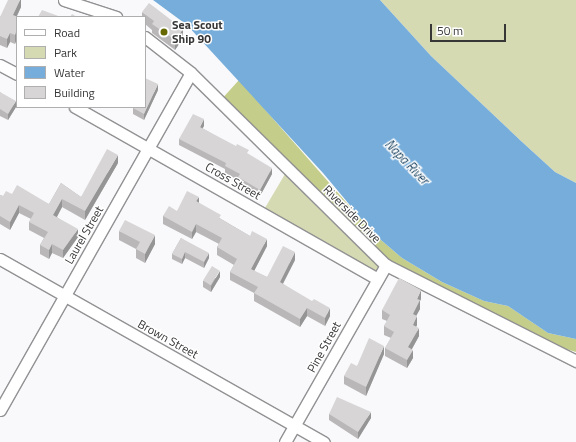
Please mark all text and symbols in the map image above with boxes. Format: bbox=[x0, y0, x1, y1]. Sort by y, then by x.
legend bbox=[16, 16, 146, 108]
scale bar bbox=[432, 16, 508, 42]
place label: Sea Scout Ship 90 bbox=[172, 18, 223, 46]
text: 50 m bbox=[437, 21, 463, 40]
text: Road bbox=[54, 23, 80, 42]
marker: Sea Scout Ship 90 bbox=[159, 27, 169, 37]
text: Park bbox=[54, 43, 77, 62]
text: Water bbox=[54, 63, 85, 82]
text: Building bbox=[54, 83, 95, 102]
water label: Napa River bbox=[382, 136, 432, 188]
street label: Cross Street bbox=[203, 159, 263, 203]
street label: Riverside Drive bbox=[320, 182, 384, 246]
street label: Laurel Street bbox=[62, 203, 106, 267]
street label: Brown Street bbox=[135, 316, 201, 362]
street label: Pine Street bbox=[304, 319, 344, 375]

